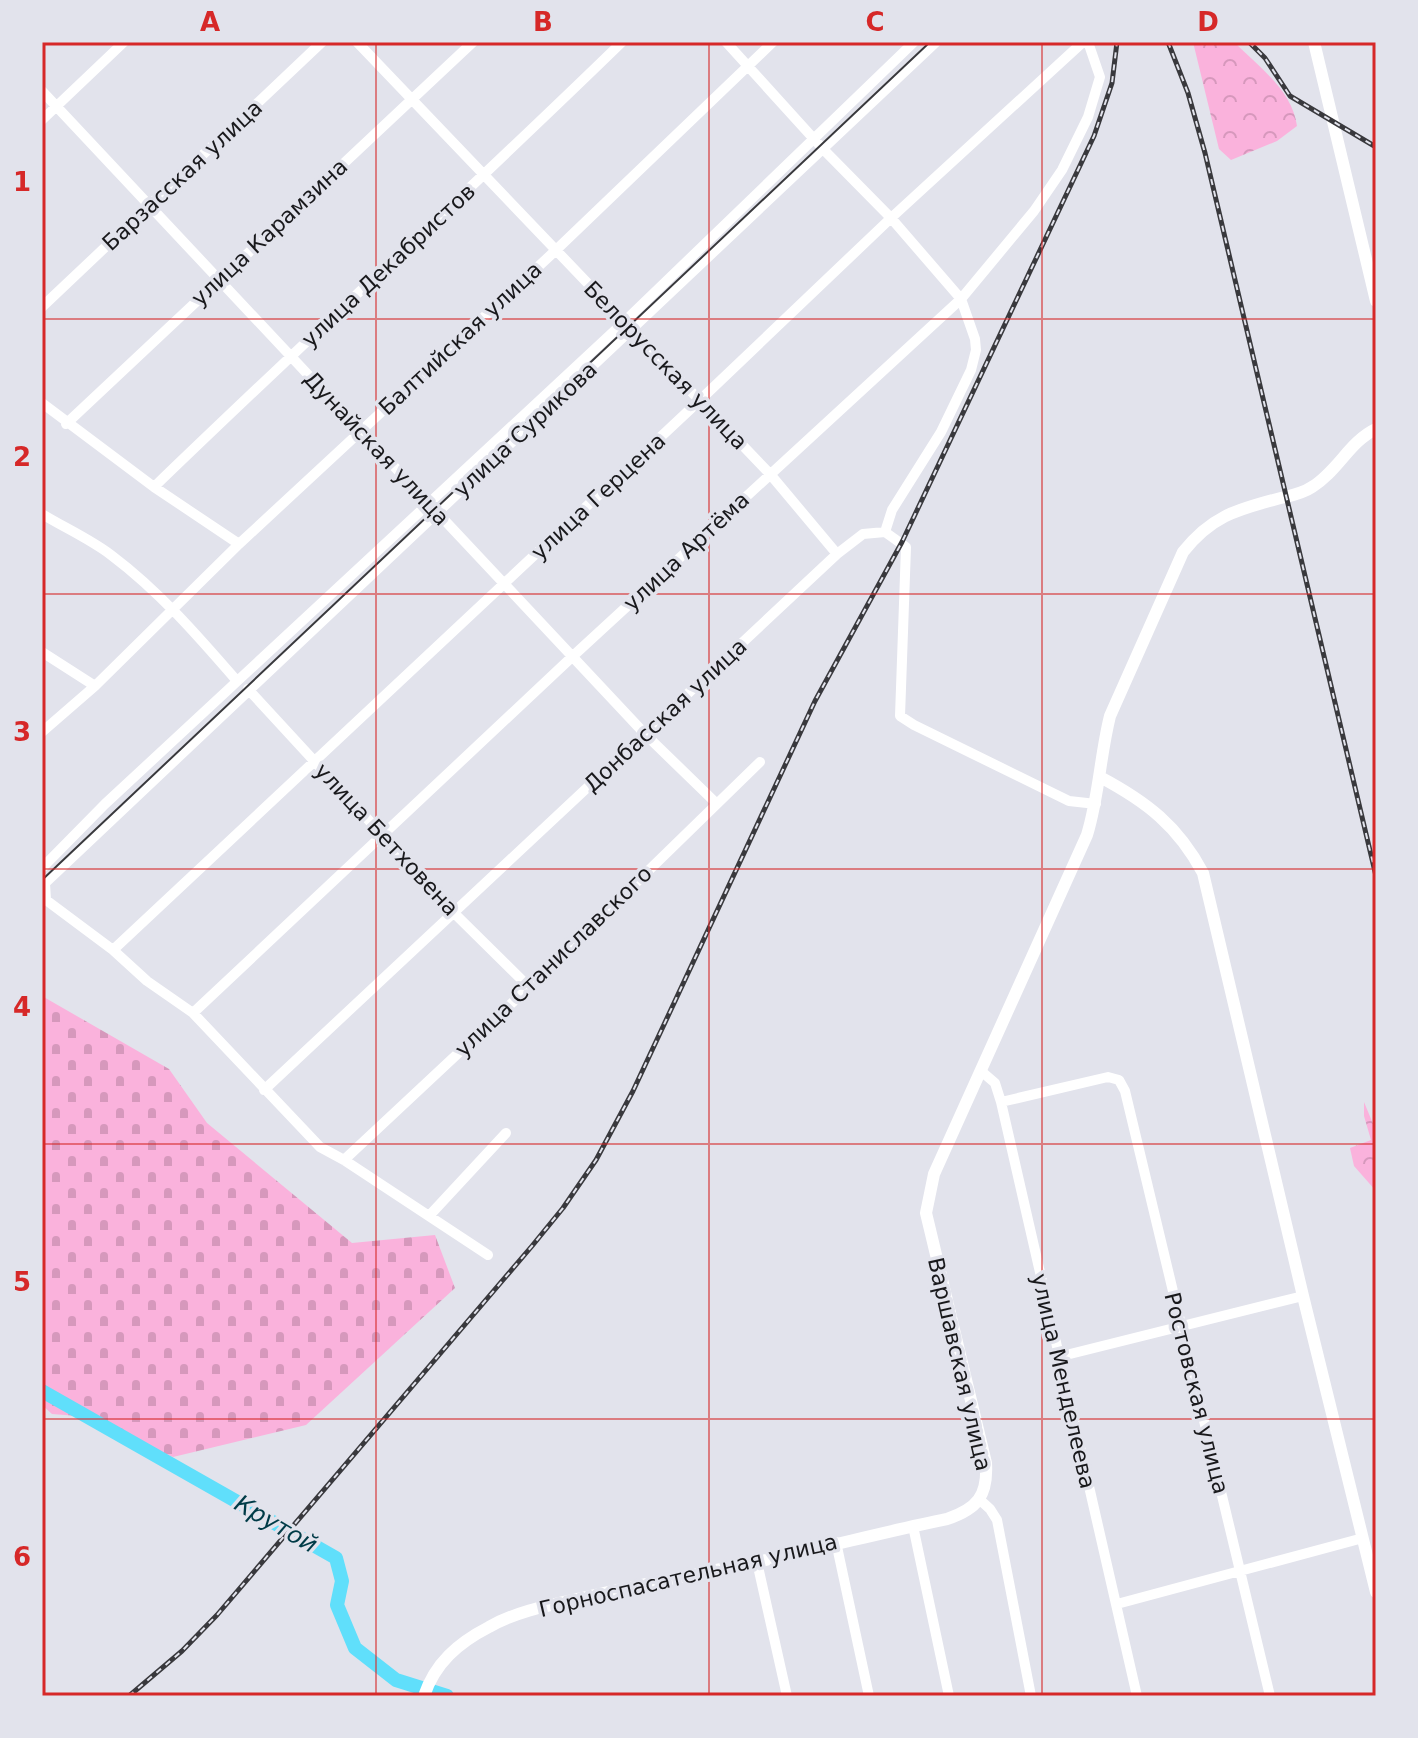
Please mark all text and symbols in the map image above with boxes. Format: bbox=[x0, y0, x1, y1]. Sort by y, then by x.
text: A bbox=[200, 7, 220, 37]
text: B bbox=[533, 7, 553, 37]
text: C bbox=[865, 7, 885, 37]
text: D bbox=[1197, 7, 1219, 37]
street label: Барзасская улица bbox=[97, 95, 267, 256]
street label: улица Карамзина bbox=[186, 154, 352, 311]
text: 1 bbox=[13, 167, 31, 197]
street label: улица Декабристов bbox=[297, 179, 480, 352]
street label: Балтийская улица bbox=[374, 257, 547, 420]
street label: Белорусская улица bbox=[579, 276, 752, 455]
street label: улица Сурикова bbox=[449, 357, 602, 502]
street label: Дунайская улица bbox=[299, 366, 454, 530]
street label: улица Герцена bbox=[526, 428, 671, 565]
text: 2 bbox=[13, 442, 31, 472]
street label: улица Артёма bbox=[618, 487, 754, 616]
street label: Донбасская улица bbox=[579, 634, 752, 797]
text: 3 bbox=[13, 717, 31, 747]
street label: улица Бетховена bbox=[310, 758, 464, 921]
street label: улица Станиславского bbox=[450, 861, 657, 1062]
text: 4 bbox=[13, 992, 31, 1022]
street label: Варшавская улица bbox=[923, 1255, 996, 1473]
text: 5 bbox=[13, 1267, 31, 1297]
street label: улица Менделеева bbox=[1027, 1271, 1100, 1491]
street label: Ростовская улица bbox=[1159, 1290, 1234, 1497]
water label: Крутой bbox=[230, 1489, 322, 1559]
street label: Горноспасательная улица bbox=[536, 1529, 840, 1622]
text: 6 bbox=[13, 1542, 31, 1572]

